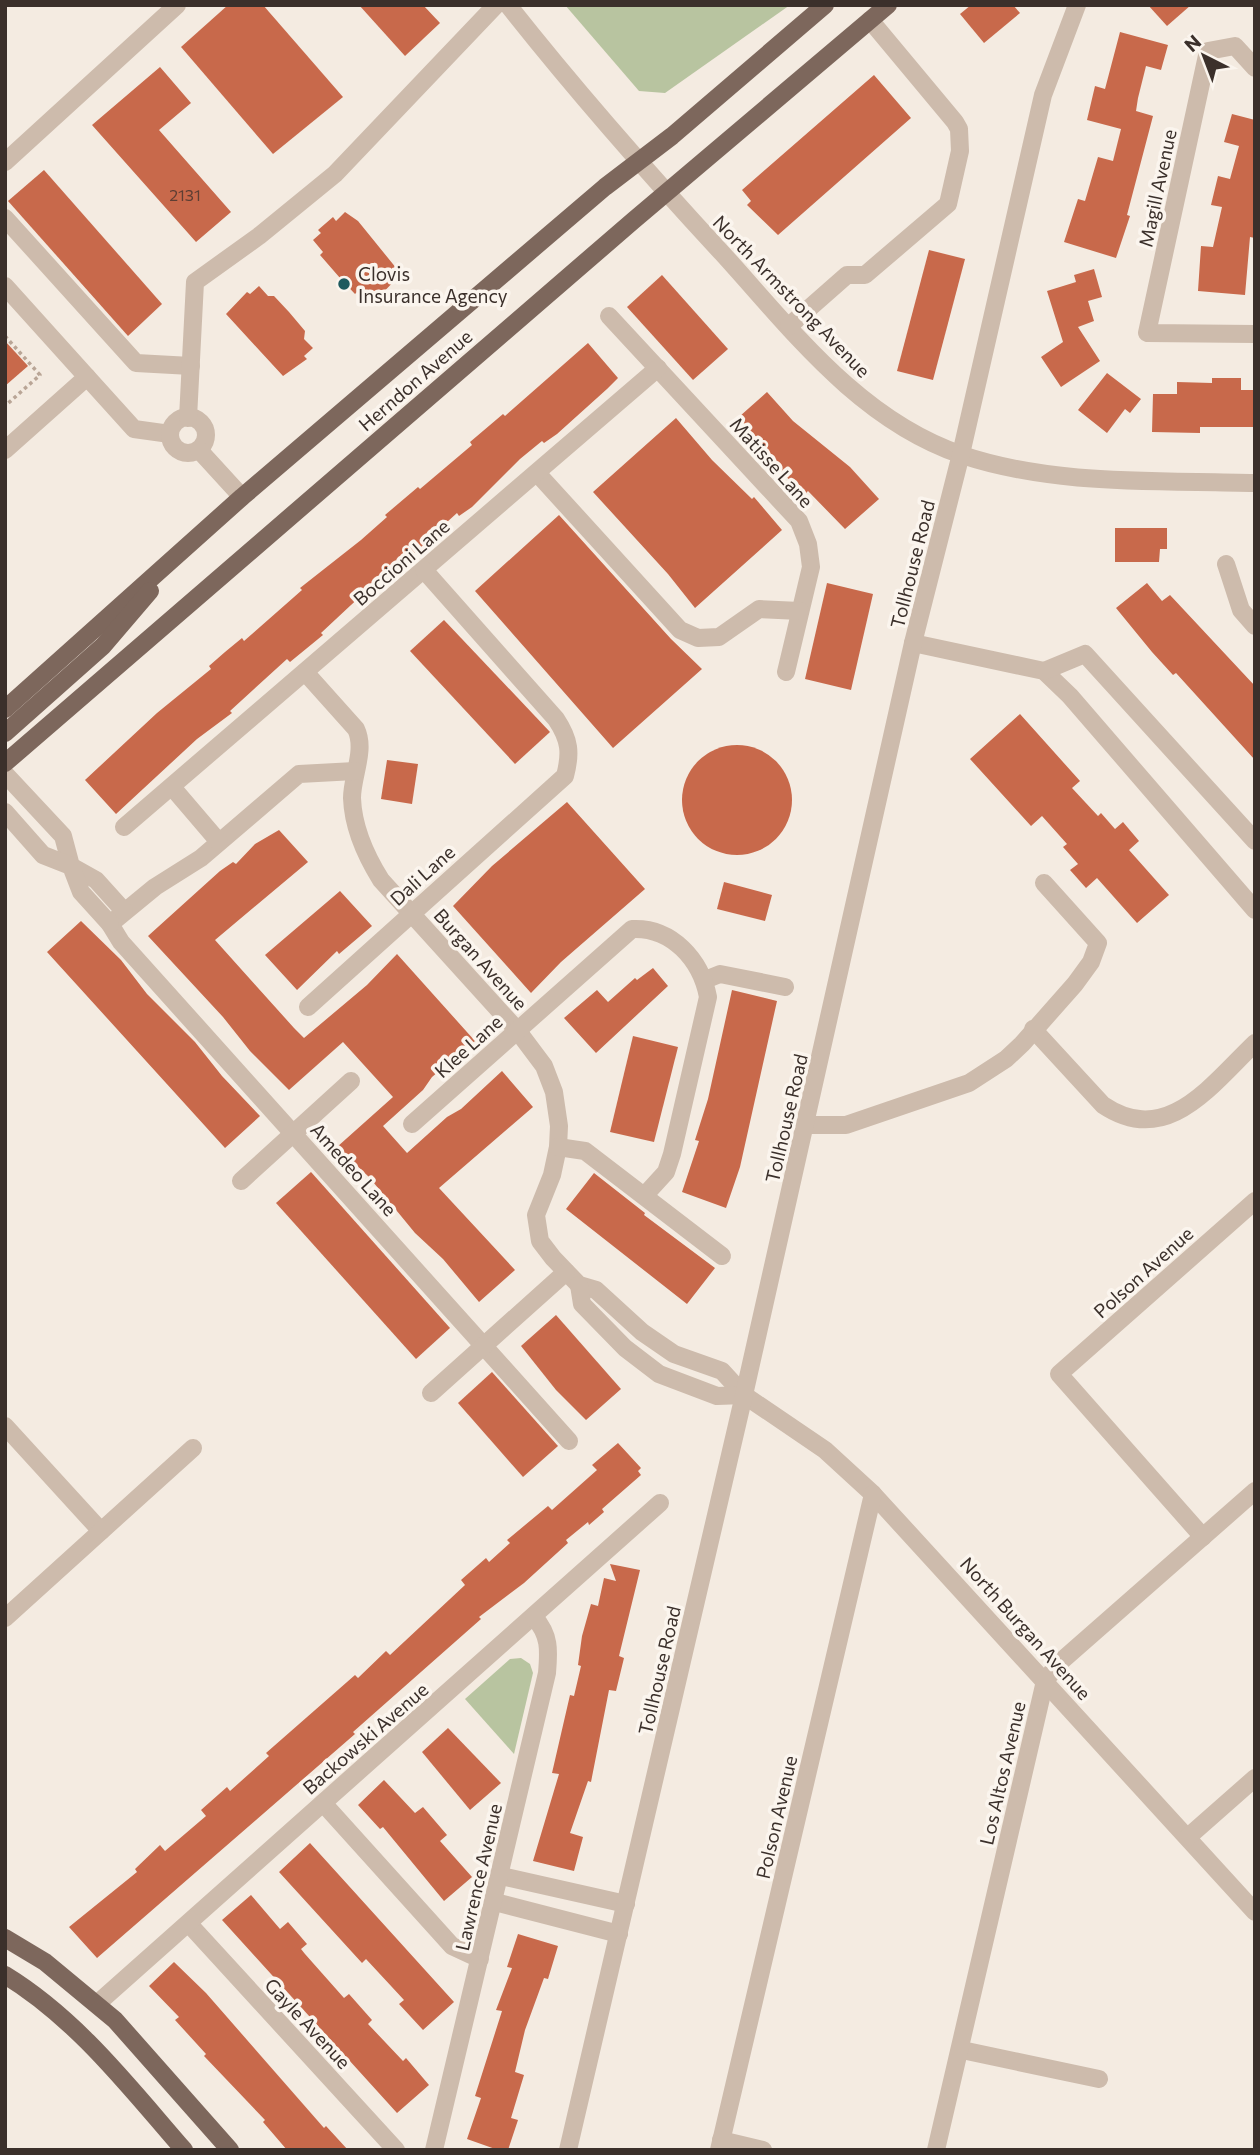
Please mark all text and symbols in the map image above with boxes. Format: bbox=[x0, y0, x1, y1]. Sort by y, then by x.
north arrow bbox=[1169, 21, 1239, 91]
text: N bbox=[1179, 30, 1205, 56]
street label: Magill Avenue bbox=[1133, 127, 1181, 249]
house number: 2131 bbox=[169, 185, 201, 204]
street label: North Armstrong Avenue bbox=[709, 210, 875, 382]
place label: Clovis Insurance Agency bbox=[358, 262, 508, 307]
marker: Clovis Insurance Agency bbox=[336, 276, 352, 292]
street label: Herndon Avenue bbox=[354, 324, 476, 436]
street label: Matisse Lane bbox=[726, 412, 818, 512]
street label: Tollhouse Road bbox=[885, 498, 939, 630]
street label: Boccioni Lane bbox=[348, 514, 454, 610]
street label: Dali Lane bbox=[385, 840, 459, 910]
street label: Burgan Avenue bbox=[429, 904, 533, 1014]
street label: Klee Lane bbox=[429, 1010, 507, 1082]
street label: Tollhouse Road bbox=[760, 1051, 812, 1185]
street label: Amedeo Lane bbox=[306, 1118, 402, 1220]
street label: Polson Avenue bbox=[1089, 1221, 1197, 1323]
street label: North Burgan Avenue bbox=[956, 1552, 1096, 1704]
street label: Tollhouse Road bbox=[633, 1603, 685, 1737]
street label: Backowski Avenue bbox=[298, 1677, 432, 1799]
street label: Los Altos Avenue bbox=[974, 1699, 1030, 1847]
street label: Polson Avenue bbox=[751, 1753, 801, 1881]
street label: Lawrence Avenue bbox=[450, 1801, 506, 1953]
street label: Gayle Avenue bbox=[260, 1973, 356, 2073]

